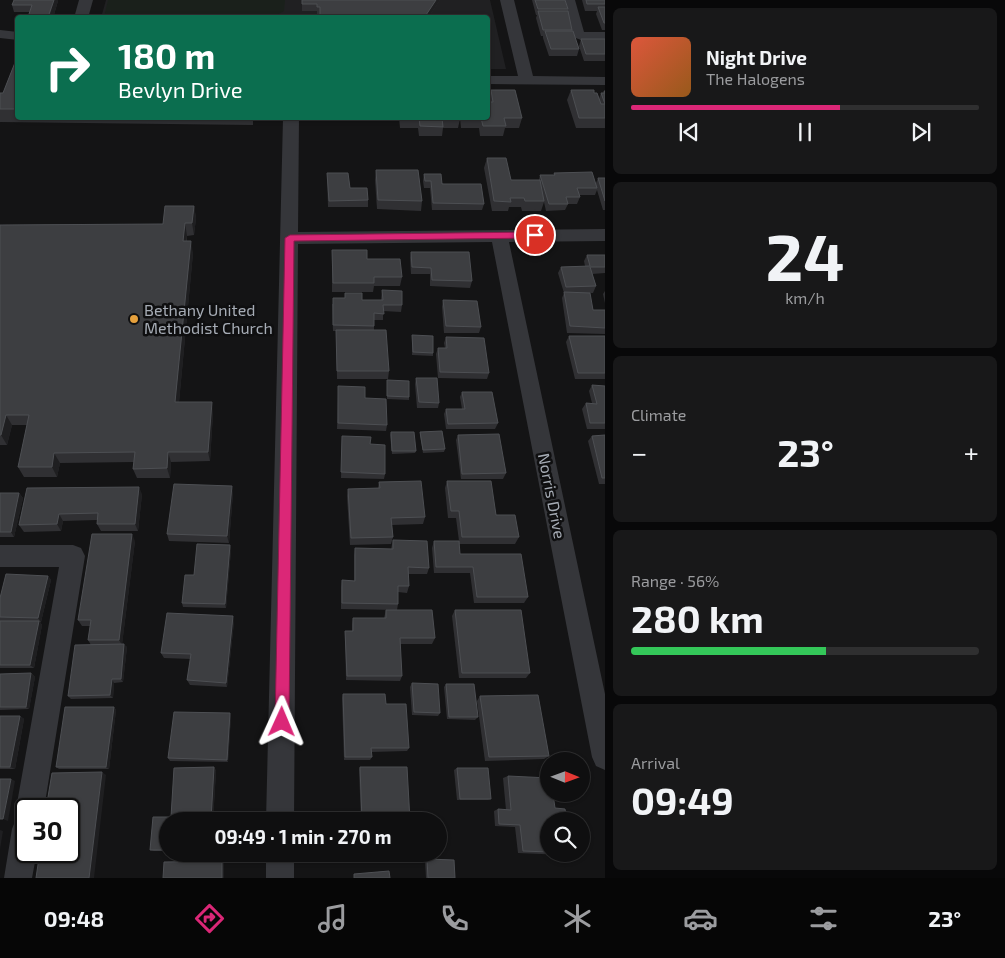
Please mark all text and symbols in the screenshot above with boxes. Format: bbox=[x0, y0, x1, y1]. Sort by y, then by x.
text: 180 m bbox=[118, 34, 215, 76]
icon: right bbox=[35, 35, 100, 100]
text: Night Drive bbox=[706, 46, 807, 69]
text: The Halogens bbox=[706, 69, 805, 88]
text: Bevlyn Drive bbox=[118, 76, 243, 102]
icon: previous bbox=[675, 118, 703, 146]
icon: pause bbox=[791, 118, 819, 146]
icon: next bbox=[907, 118, 935, 146]
pin bbox=[514, 214, 556, 256]
text: 24 bbox=[765, 216, 845, 294]
icon: arrive bbox=[521, 221, 549, 249]
text: km/h bbox=[785, 288, 825, 307]
place label: Bethany United Methodist Church bbox=[144, 300, 273, 337]
marker: Bethany United Methodist Church bbox=[128, 313, 140, 325]
text: Climate bbox=[631, 405, 686, 424]
text: 23° bbox=[777, 429, 834, 475]
text: − bbox=[631, 435, 647, 469]
text: + bbox=[964, 435, 979, 469]
street label: Norris Drive bbox=[535, 451, 570, 540]
text: Range · 56% bbox=[631, 571, 719, 590]
text: 280 km bbox=[631, 595, 764, 641]
position arrow bbox=[255, 695, 307, 747]
north arrow bbox=[540, 752, 590, 802]
map controls bbox=[540, 752, 590, 862]
text: Arrival bbox=[631, 753, 680, 772]
text: 09:49 bbox=[631, 777, 734, 823]
speed limit sign: 30 bbox=[15, 798, 80, 863]
button: search bbox=[540, 812, 590, 862]
text: 09:49 · 1 min · 270 m bbox=[215, 825, 391, 848]
icon: directions bbox=[192, 901, 227, 936]
icon: music bbox=[315, 901, 350, 936]
icon: phone bbox=[437, 901, 472, 936]
icon: climate bbox=[560, 901, 595, 936]
icon: car bbox=[683, 901, 718, 936]
icon: filters bbox=[806, 901, 841, 936]
text: 09:48 bbox=[44, 905, 104, 931]
text: 23° bbox=[928, 905, 961, 931]

